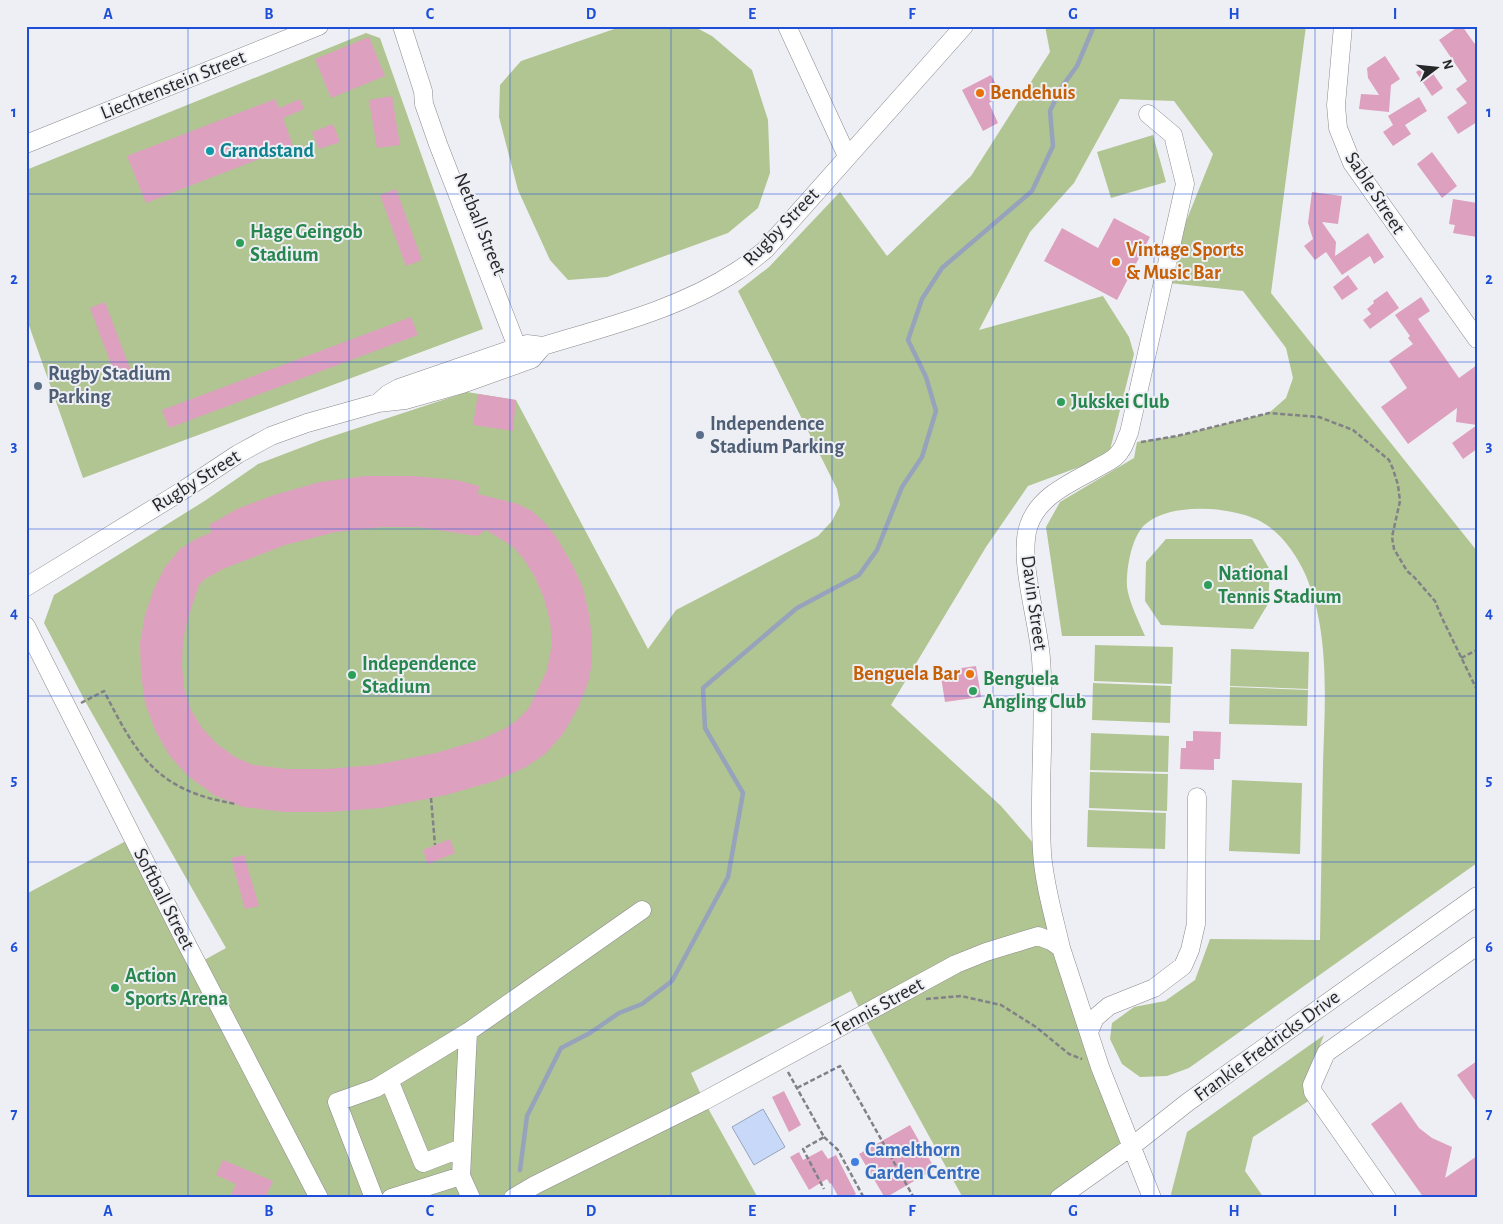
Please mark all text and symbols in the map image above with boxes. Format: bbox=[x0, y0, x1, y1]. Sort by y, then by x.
text: A bbox=[103, 6, 113, 22]
text: B bbox=[264, 6, 274, 22]
text: C bbox=[426, 6, 435, 22]
text: D bbox=[586, 6, 597, 22]
text: E bbox=[748, 6, 756, 22]
text: F bbox=[908, 6, 916, 22]
text: G bbox=[1068, 6, 1078, 22]
text: H bbox=[1228, 6, 1240, 22]
text: I bbox=[1393, 6, 1397, 22]
north arrow bbox=[1410, 42, 1460, 92]
street label: Liechtenstein Street bbox=[98, 47, 249, 123]
text: N bbox=[1439, 58, 1456, 71]
place label: Bendehuis bbox=[990, 83, 1076, 103]
marker: Bendehuis bbox=[974, 87, 986, 99]
text: 1 bbox=[11, 104, 17, 120]
text: 1 bbox=[1486, 104, 1492, 120]
place label: Grandstand bbox=[220, 141, 314, 161]
marker: Grandstand bbox=[204, 145, 216, 157]
street label: Sable Street bbox=[1341, 149, 1409, 238]
street label: Netball Street bbox=[450, 170, 510, 279]
street label: Rugby Street bbox=[739, 184, 823, 270]
place label: Hage Geingob Stadium bbox=[250, 222, 363, 265]
marker: Hage Geingob Stadium bbox=[234, 237, 246, 249]
place label: Vintage Sports & Music Bar bbox=[1126, 240, 1244, 283]
marker: Vintage Sports & Music Bar bbox=[1110, 256, 1122, 268]
text: 2 bbox=[10, 271, 18, 287]
text: 2 bbox=[1485, 271, 1493, 287]
place label: Rugby Stadium Parking bbox=[48, 364, 171, 407]
marker: Rugby Stadium Parking bbox=[32, 380, 44, 392]
place label: Jukskei Club bbox=[1071, 392, 1169, 412]
marker: Jukskei Club bbox=[1055, 396, 1067, 408]
place label: Independence Stadium Parking bbox=[710, 414, 845, 457]
marker: Independence Stadium Parking bbox=[694, 429, 706, 441]
text: 3 bbox=[11, 438, 18, 454]
text: 3 bbox=[1486, 438, 1493, 454]
street label: Rugby Street bbox=[148, 446, 244, 516]
street label: Davin Street bbox=[1017, 554, 1051, 652]
place label: National Tennis Stadium bbox=[1218, 564, 1342, 607]
marker: National Tennis Stadium bbox=[1202, 579, 1214, 591]
text: 4 bbox=[10, 605, 18, 621]
text: 4 bbox=[1485, 605, 1493, 621]
place label: Independence Stadium bbox=[362, 654, 476, 697]
place label: Benguela Bar bbox=[853, 664, 960, 684]
marker: Benguela Bar bbox=[964, 668, 976, 680]
marker: Independence Stadium bbox=[346, 669, 358, 681]
place label: Benguela Angling Club bbox=[983, 669, 1086, 712]
marker: Benguela Angling Club bbox=[967, 685, 979, 697]
text: 5 bbox=[11, 772, 18, 788]
text: 5 bbox=[1486, 772, 1493, 788]
street label: Softball Street bbox=[130, 845, 198, 953]
text: 6 bbox=[10, 939, 18, 955]
text: 6 bbox=[1485, 939, 1493, 955]
place label: Action Sports Arena bbox=[125, 966, 228, 1009]
street label: Tennis Street bbox=[829, 974, 927, 1040]
marker: Action Sports Arena bbox=[109, 982, 121, 994]
street label: Frankie Fredricks Drive bbox=[1191, 987, 1343, 1105]
text: 7 bbox=[11, 1106, 18, 1122]
text: 7 bbox=[1486, 1106, 1493, 1122]
place label: Camelthorn Garden Centre bbox=[865, 1140, 980, 1183]
marker: Camelthorn Garden Centre bbox=[849, 1156, 861, 1168]
text: A bbox=[103, 1203, 113, 1219]
text: B bbox=[264, 1203, 274, 1219]
text: C bbox=[426, 1203, 435, 1219]
text: D bbox=[586, 1203, 597, 1219]
text: E bbox=[748, 1203, 756, 1219]
text: F bbox=[908, 1203, 916, 1219]
text: G bbox=[1068, 1203, 1078, 1219]
text: H bbox=[1228, 1203, 1240, 1219]
text: I bbox=[1393, 1203, 1397, 1219]

